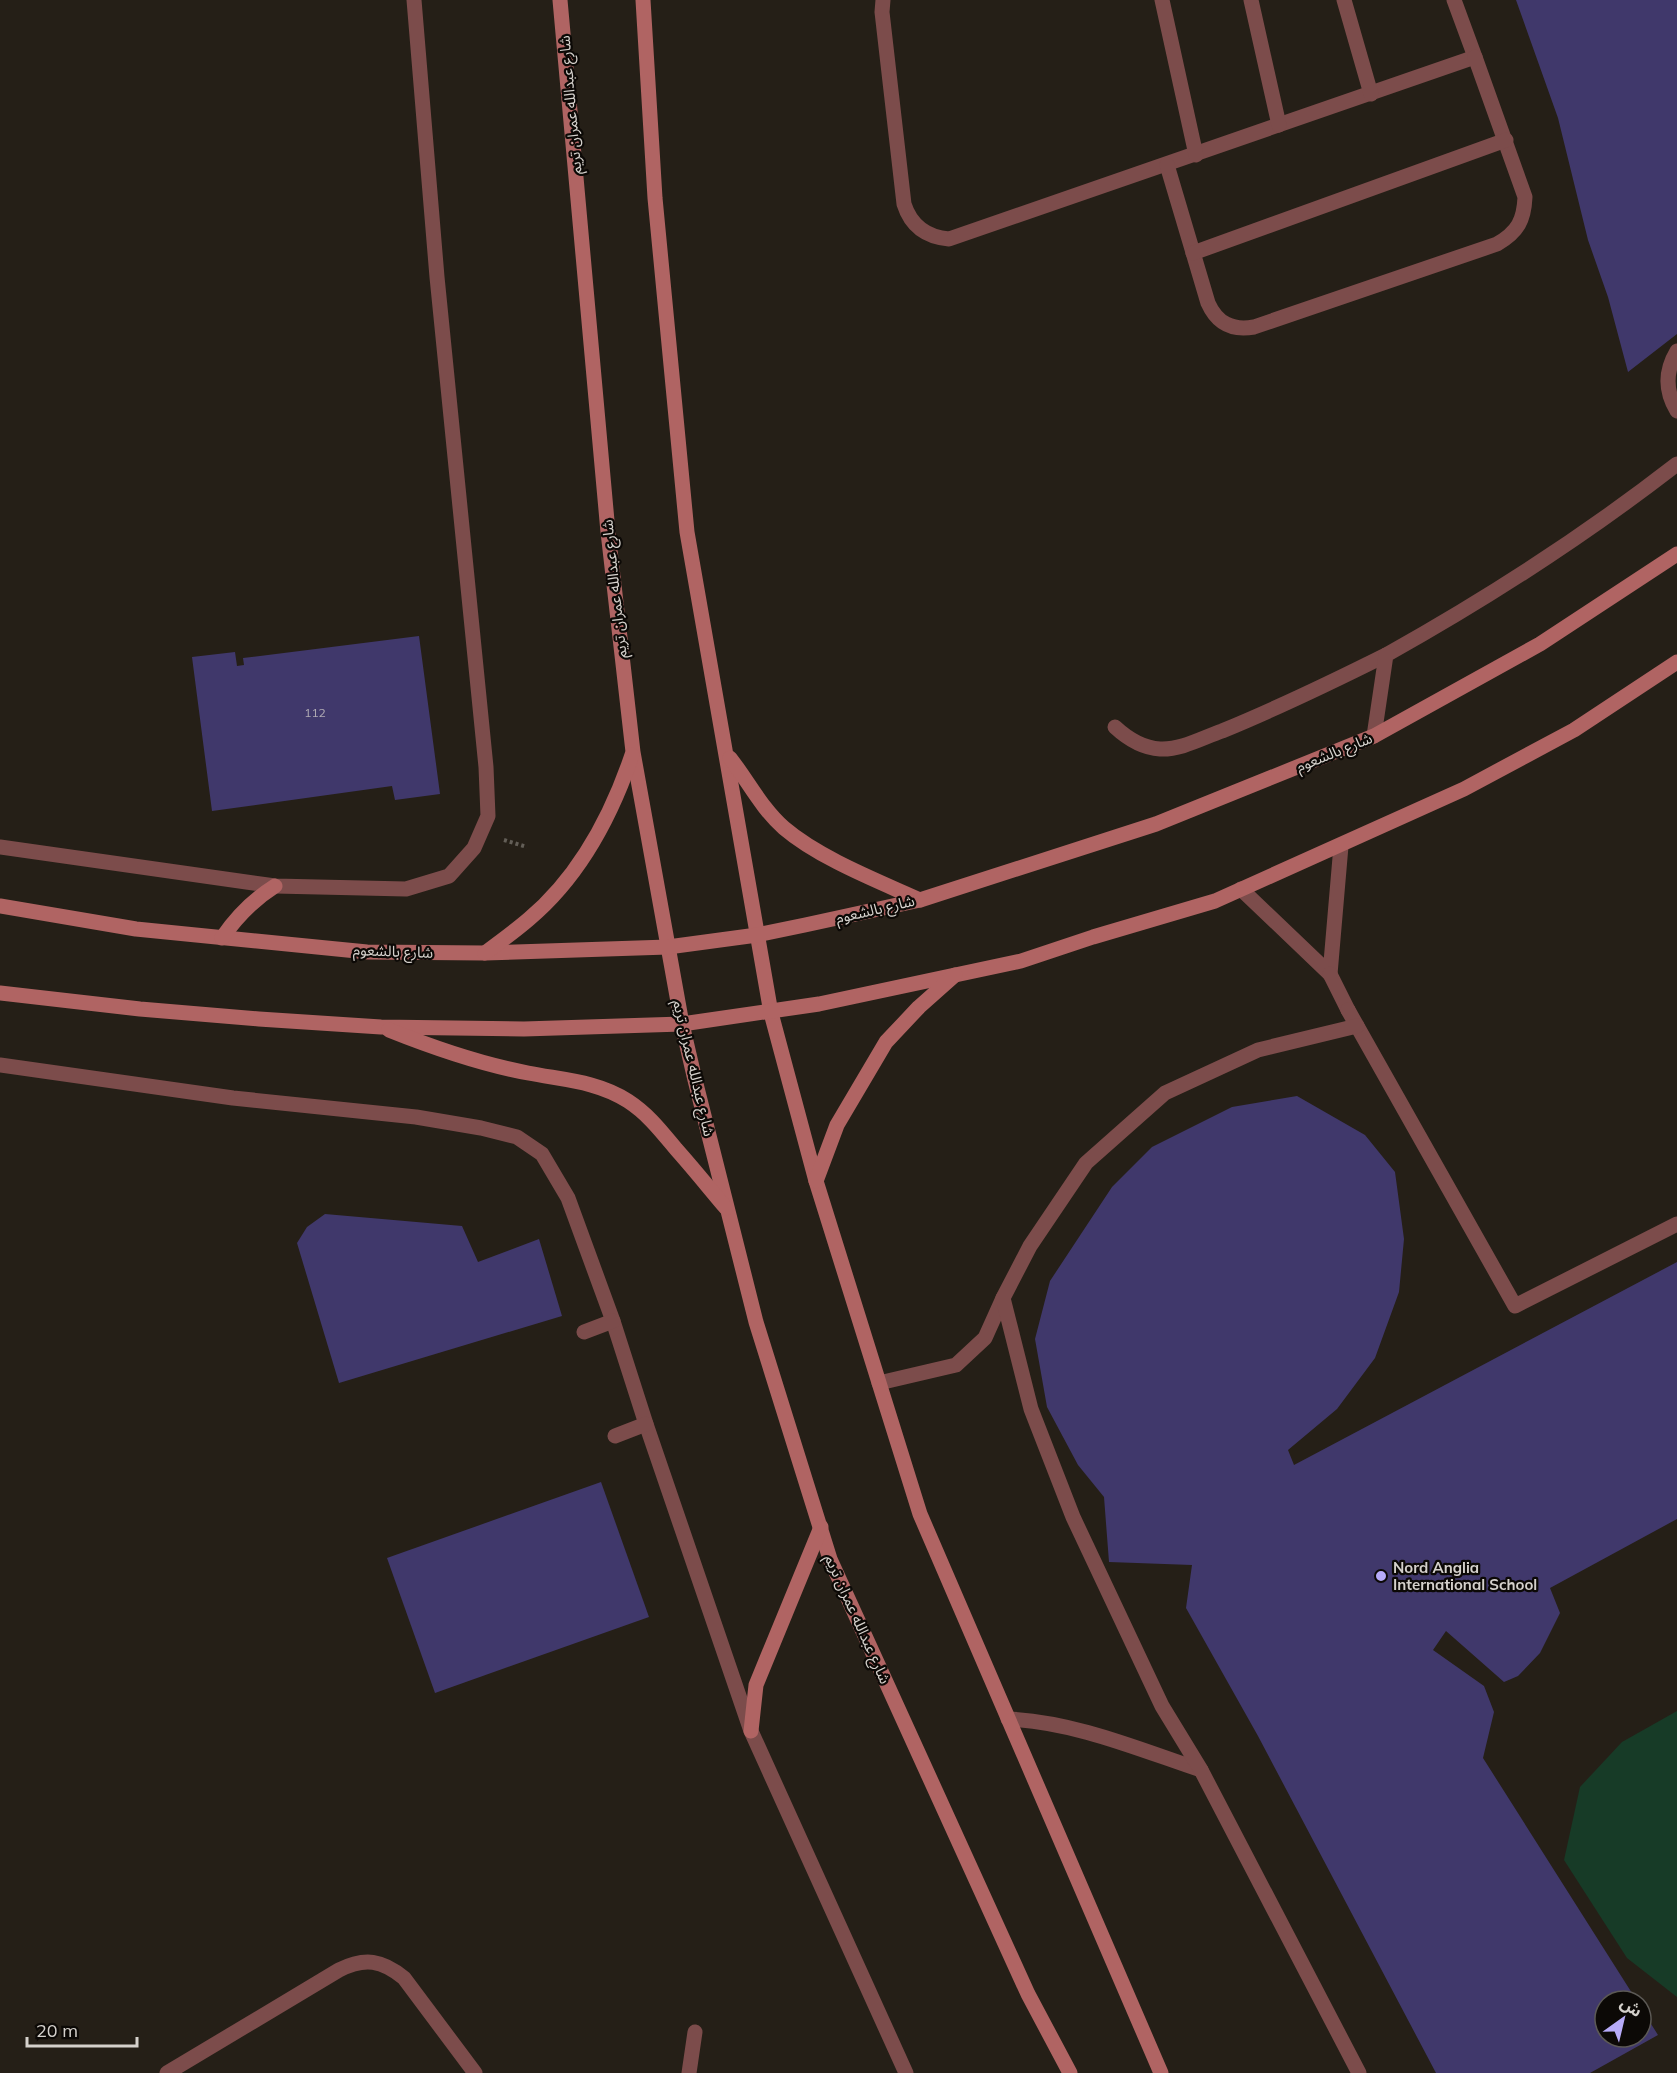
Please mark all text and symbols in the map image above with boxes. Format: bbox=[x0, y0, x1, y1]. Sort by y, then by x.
street label: شارع عبدالله عمران تريم bbox=[554, 34, 589, 175]
street label: شارع عبدالله عمران تريم bbox=[597, 518, 634, 659]
house number: 112 bbox=[304, 705, 326, 720]
street label: شارع بالشعوم bbox=[1293, 728, 1376, 779]
street label: شارع بالشعوم bbox=[834, 891, 917, 930]
street label: شارع بالشعوم bbox=[352, 940, 434, 965]
street label: شارع عبدالله عمران تريم bbox=[666, 998, 719, 1139]
street label: شارع عبدالله عمران تريم bbox=[818, 1551, 895, 1688]
place label: Nord Anglia International School bbox=[1393, 1558, 1537, 1594]
marker: Nord Anglia International School bbox=[1374, 1569, 1388, 1583]
north arrow bbox=[1593, 1989, 1653, 2049]
text: ش bbox=[1617, 1992, 1646, 2021]
scale bar bbox=[27, 2010, 136, 2048]
text: 20 m bbox=[36, 2019, 78, 2042]

